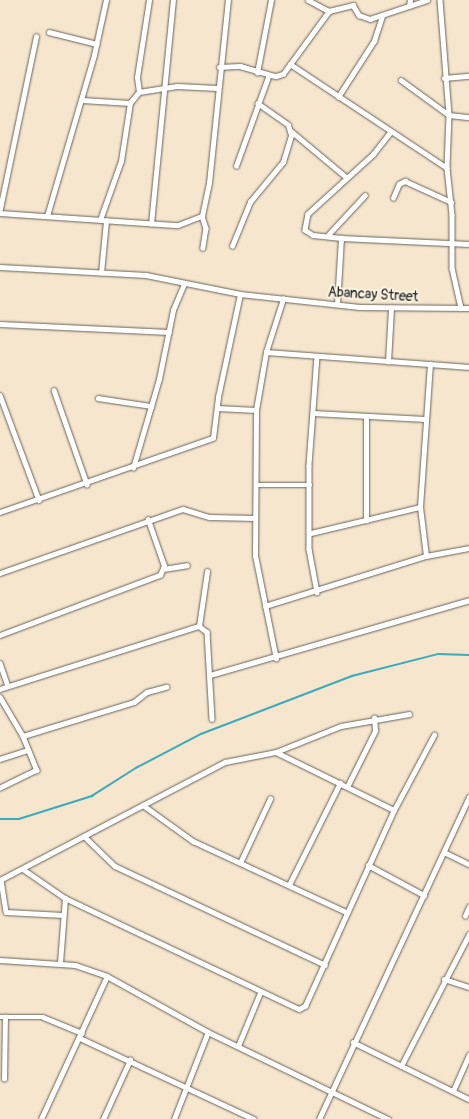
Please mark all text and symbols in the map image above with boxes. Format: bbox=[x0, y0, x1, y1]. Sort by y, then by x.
street label: Abancay Street bbox=[327, 284, 419, 306]

